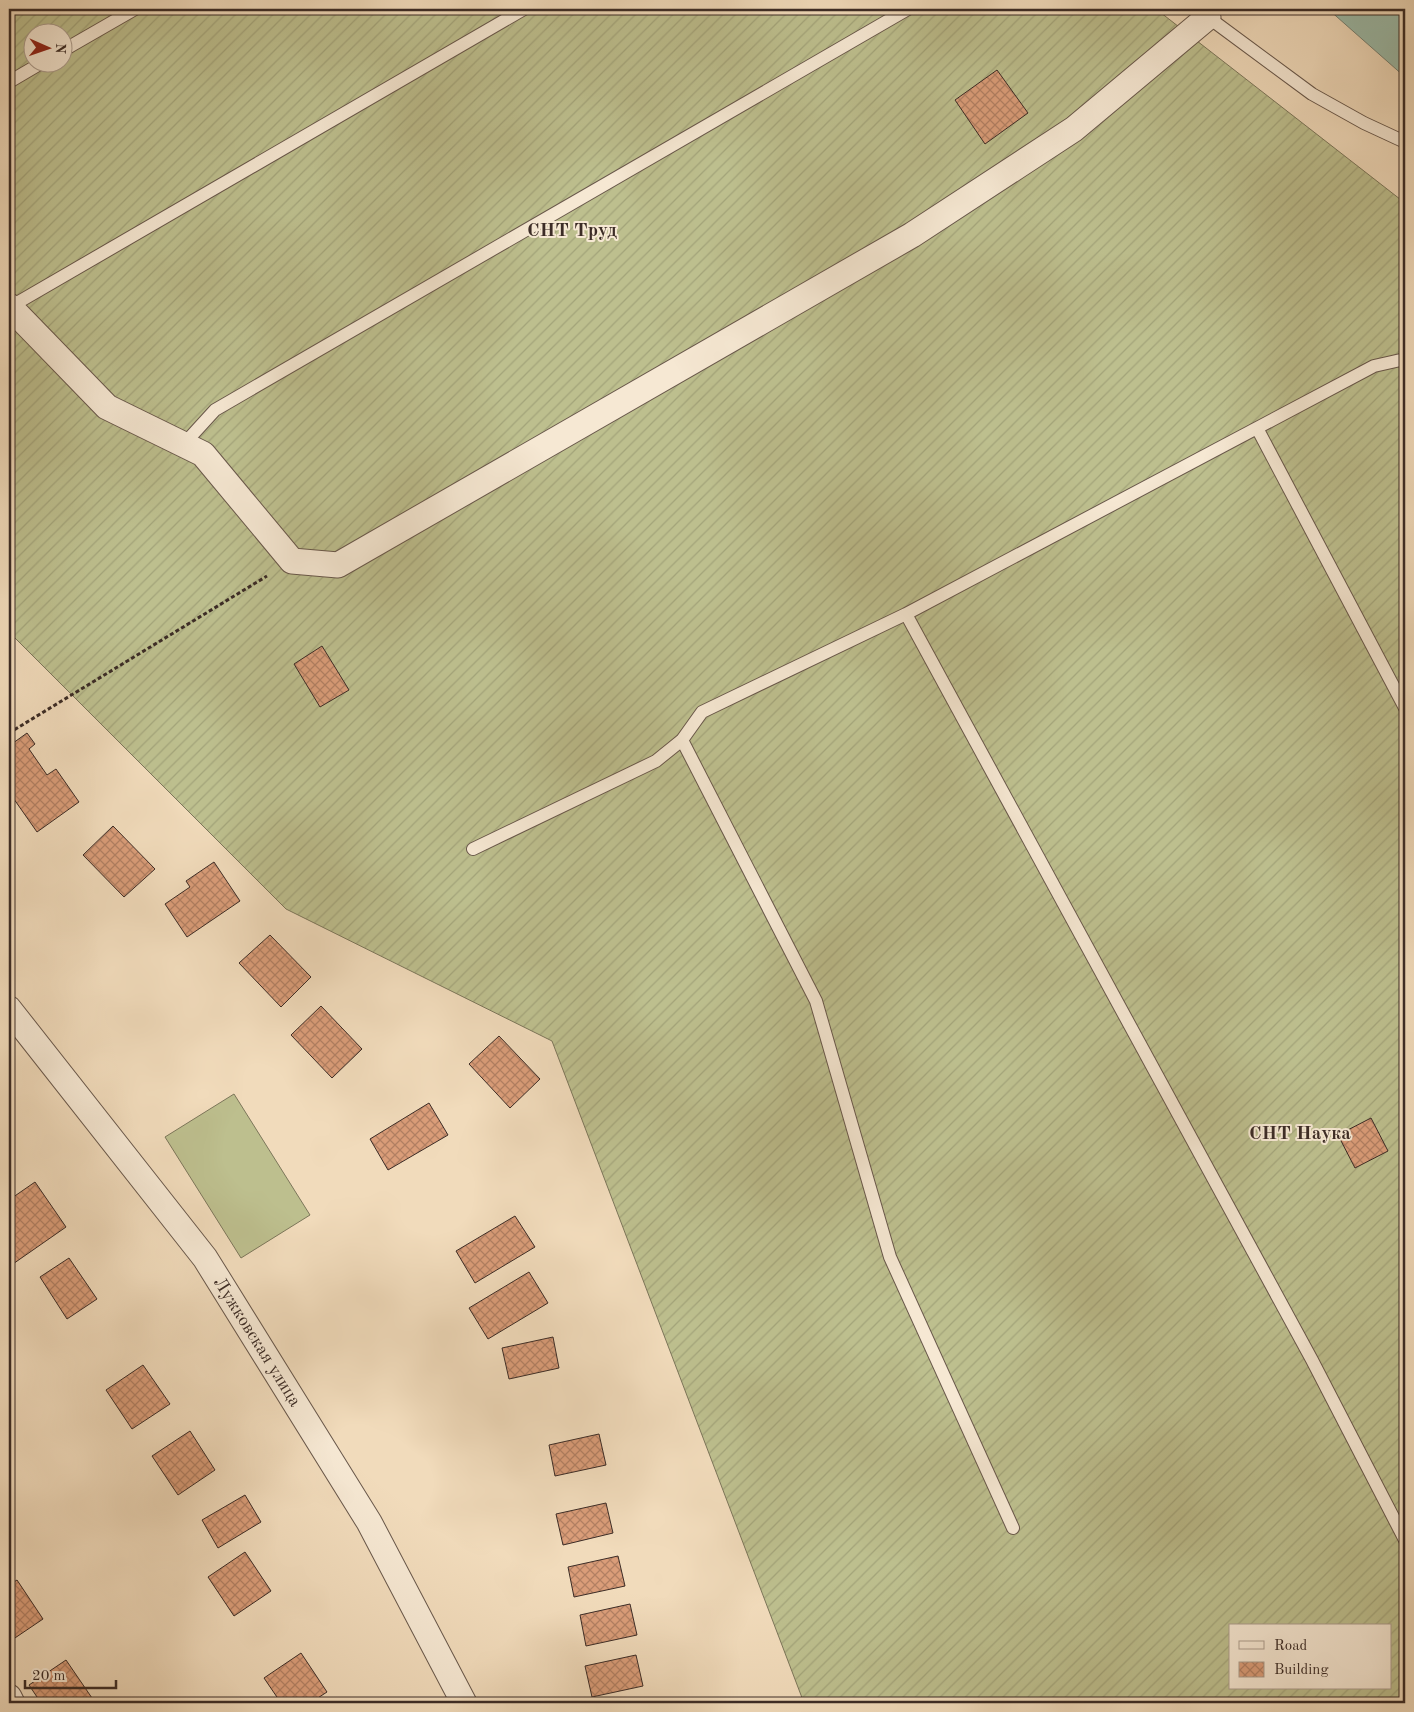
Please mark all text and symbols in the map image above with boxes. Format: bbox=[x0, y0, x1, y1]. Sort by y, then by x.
north arrow bbox=[22, 22, 72, 72]
text: N bbox=[53, 43, 67, 54]
district label: СНТ Труд bbox=[527, 222, 617, 241]
district label: СНТ Наука bbox=[1249, 1125, 1351, 1144]
street label: Лужковская улица bbox=[210, 1274, 304, 1410]
legend bbox=[1229, 1624, 1392, 1690]
text: Road bbox=[1274, 1639, 1308, 1654]
scale bar bbox=[25, 1657, 116, 1689]
text: Building bbox=[1274, 1663, 1329, 1678]
text: 20 m bbox=[32, 1669, 66, 1684]

